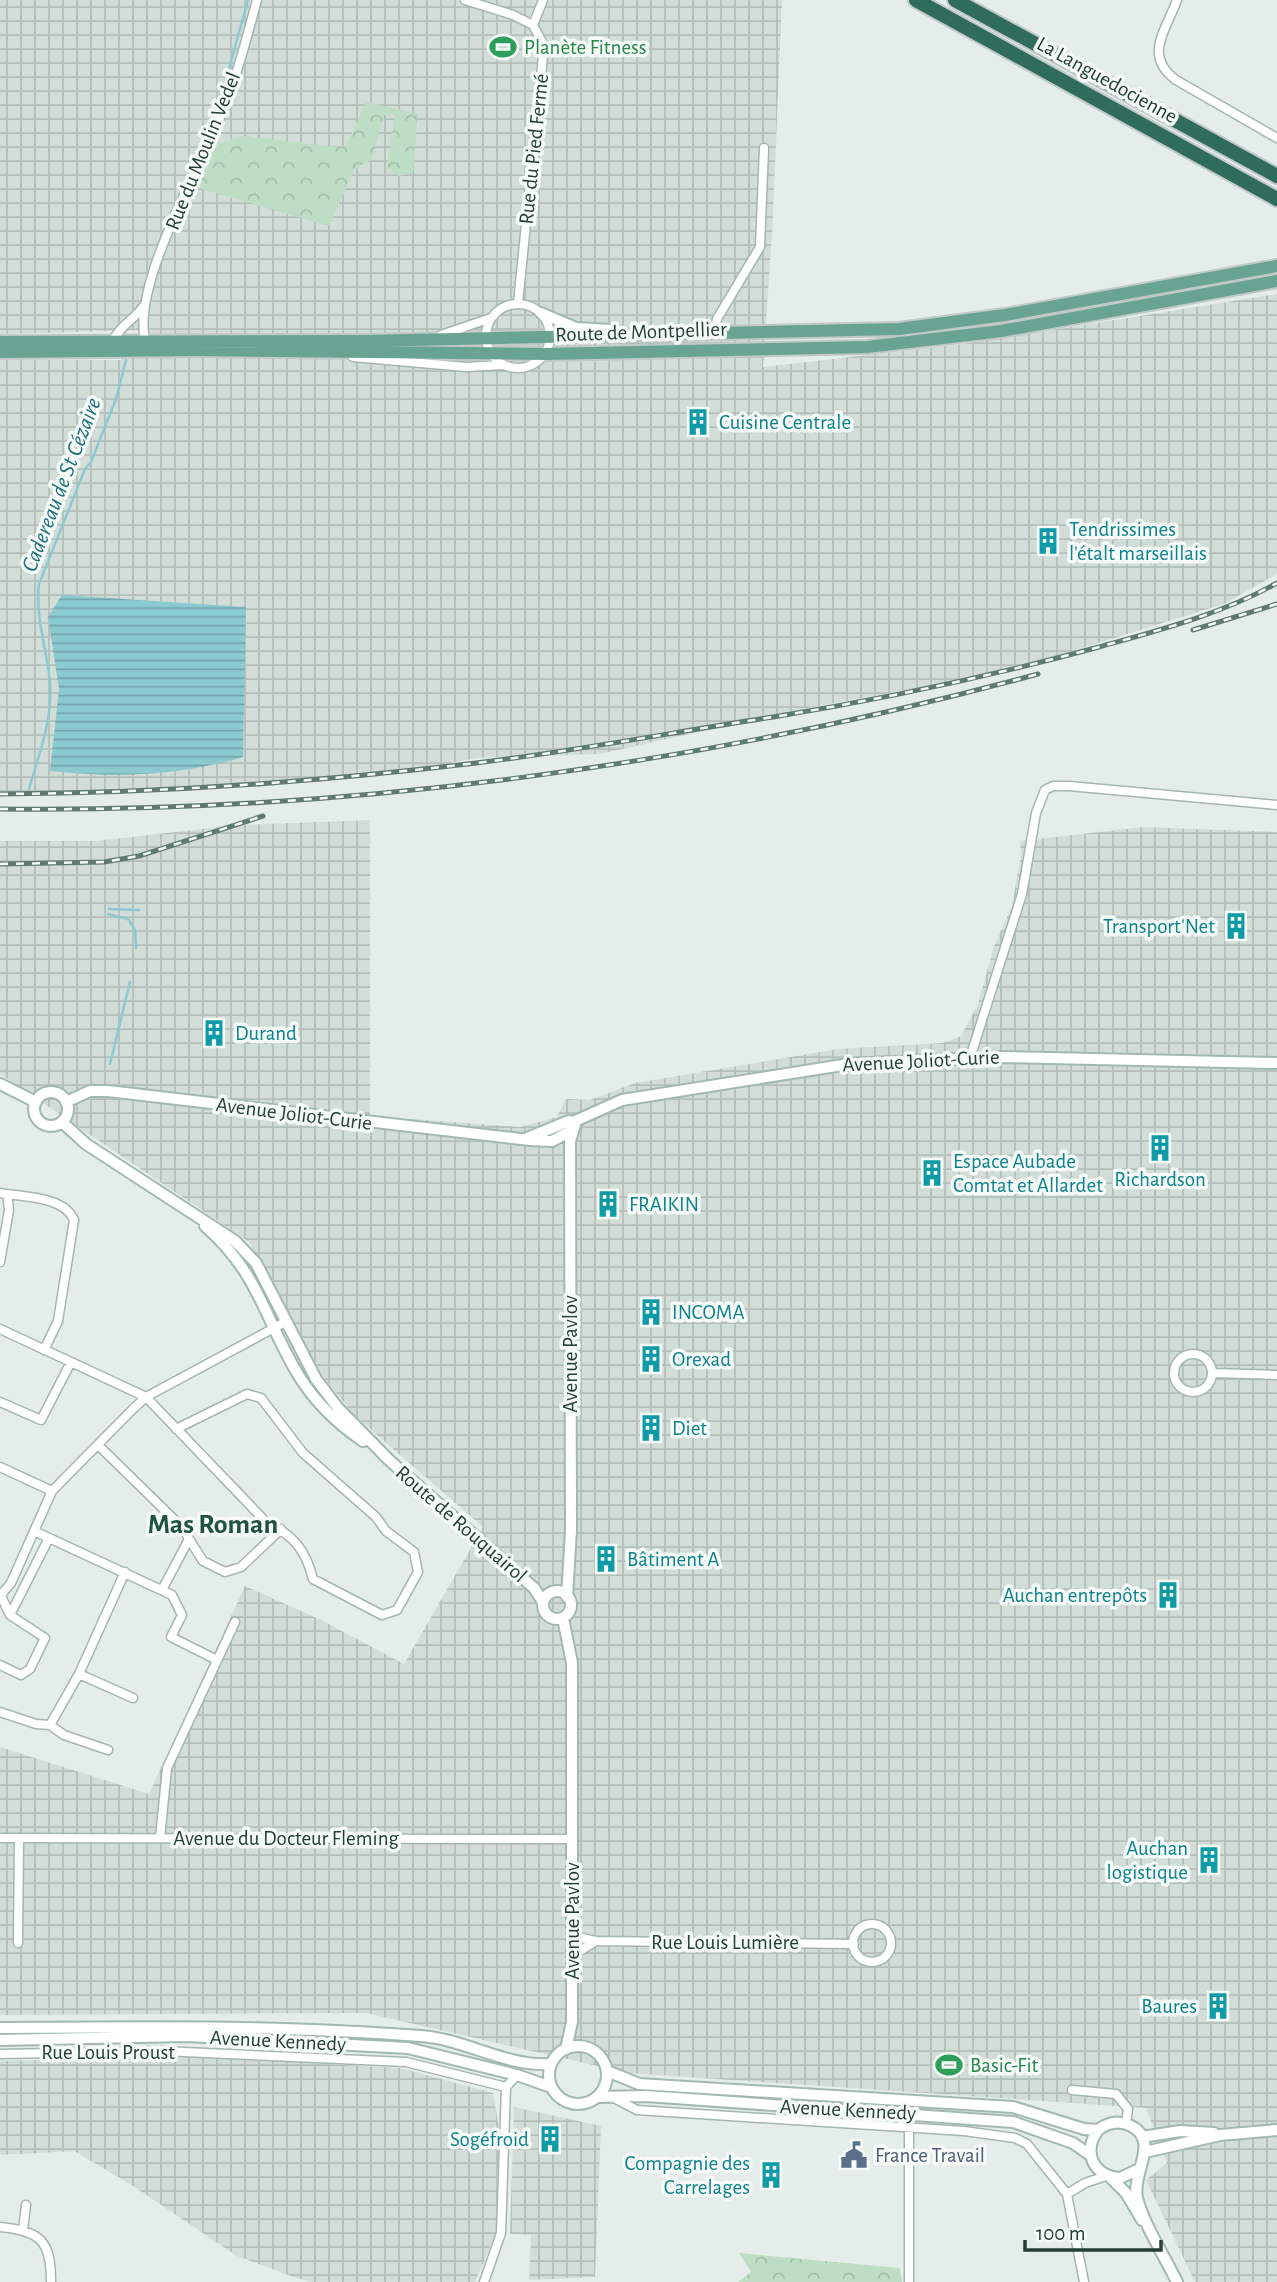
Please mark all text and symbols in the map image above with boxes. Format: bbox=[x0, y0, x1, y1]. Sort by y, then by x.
sports icon: Planète Fitness bbox=[488, 32, 518, 62]
street label: La Languedocienne bbox=[1033, 33, 1181, 127]
place label: Planète Fitness bbox=[524, 37, 647, 58]
street label: Rue du Moulin Vedel bbox=[162, 69, 244, 233]
street label: Rue du Pied Fermé bbox=[516, 73, 552, 225]
street label: Route de Montpellier bbox=[555, 319, 727, 345]
water label: Cadereau de St Cézaire bbox=[18, 395, 106, 575]
building icon: Cuisine Centrale bbox=[683, 407, 713, 437]
place label: Cuisine Centrale bbox=[719, 412, 851, 433]
place label: Tendrissimes l'étalt marseillais bbox=[1069, 519, 1207, 564]
building icon: Tendrissimes l'étalt marseillais bbox=[1033, 526, 1063, 556]
building icon: Transport'Net bbox=[1221, 911, 1251, 941]
place label: Transport'Net bbox=[1103, 916, 1215, 937]
building icon: Durand bbox=[199, 1018, 229, 1048]
place label: Durand bbox=[235, 1023, 297, 1044]
street label: Avenue Joliot-Curie bbox=[842, 1046, 1000, 1076]
street label: Avenue Joliot-Curie bbox=[215, 1094, 373, 1134]
building icon: Richardson bbox=[1145, 1133, 1175, 1163]
place label: Espace Aubade Comtat et Allardet bbox=[953, 1151, 1103, 1196]
building icon: Espace Aubade Comtat et Allardet bbox=[917, 1158, 947, 1188]
place label: Richardson bbox=[1114, 1169, 1206, 1190]
building icon: FRAIKIN bbox=[593, 1189, 623, 1219]
place label: FRAIKIN bbox=[629, 1194, 699, 1215]
street label: Avenue Pavlov bbox=[560, 1295, 581, 1413]
building icon: INCOMA bbox=[636, 1297, 666, 1327]
place label: INCOMA bbox=[672, 1302, 745, 1323]
building icon: Orexad bbox=[636, 1344, 666, 1374]
place label: Orexad bbox=[672, 1349, 731, 1370]
building icon: Diet bbox=[636, 1413, 666, 1443]
place label: Diet bbox=[672, 1418, 707, 1439]
street label: Route de Rouquairol bbox=[392, 1462, 530, 1586]
district label: Mas Roman bbox=[148, 1511, 278, 1539]
building icon: Bâtiment A bbox=[591, 1544, 621, 1574]
place label: Bâtiment A bbox=[627, 1549, 719, 1570]
building icon: Auchan entrepôts bbox=[1153, 1580, 1183, 1610]
place label: Auchan entrepôts bbox=[1003, 1585, 1147, 1606]
street label: Avenue du Docteur Fleming bbox=[173, 1828, 399, 1849]
place label: Auchan logistique bbox=[1107, 1838, 1188, 1883]
building icon: Auchan logistique bbox=[1194, 1845, 1224, 1875]
street label: Avenue Pavlov bbox=[562, 1862, 583, 1980]
street label: Rue Louis Lumière bbox=[651, 1932, 799, 1953]
building icon: Baures bbox=[1203, 1991, 1233, 2021]
place label: Baures bbox=[1141, 1996, 1197, 2017]
street label: Avenue Kennedy bbox=[209, 2027, 347, 2055]
street label: Rue Louis Proust bbox=[41, 2042, 175, 2063]
sports icon: Basic-Fit bbox=[934, 2050, 964, 2080]
place label: Basic-Fit bbox=[970, 2055, 1039, 2076]
street label: Avenue Kennedy bbox=[779, 2096, 917, 2124]
building icon: Sogéfroid bbox=[535, 2124, 565, 2154]
place label: Sogéfroid bbox=[450, 2129, 529, 2150]
public building icon: France Travail bbox=[839, 2140, 869, 2170]
place label: France Travail bbox=[875, 2145, 985, 2166]
place label: Compagnie des Carrelages bbox=[625, 2153, 750, 2198]
building icon: Compagnie des Carrelages bbox=[756, 2160, 786, 2190]
scale bar bbox=[1025, 2208, 1162, 2252]
text: 100 m bbox=[1036, 2223, 1086, 2244]

